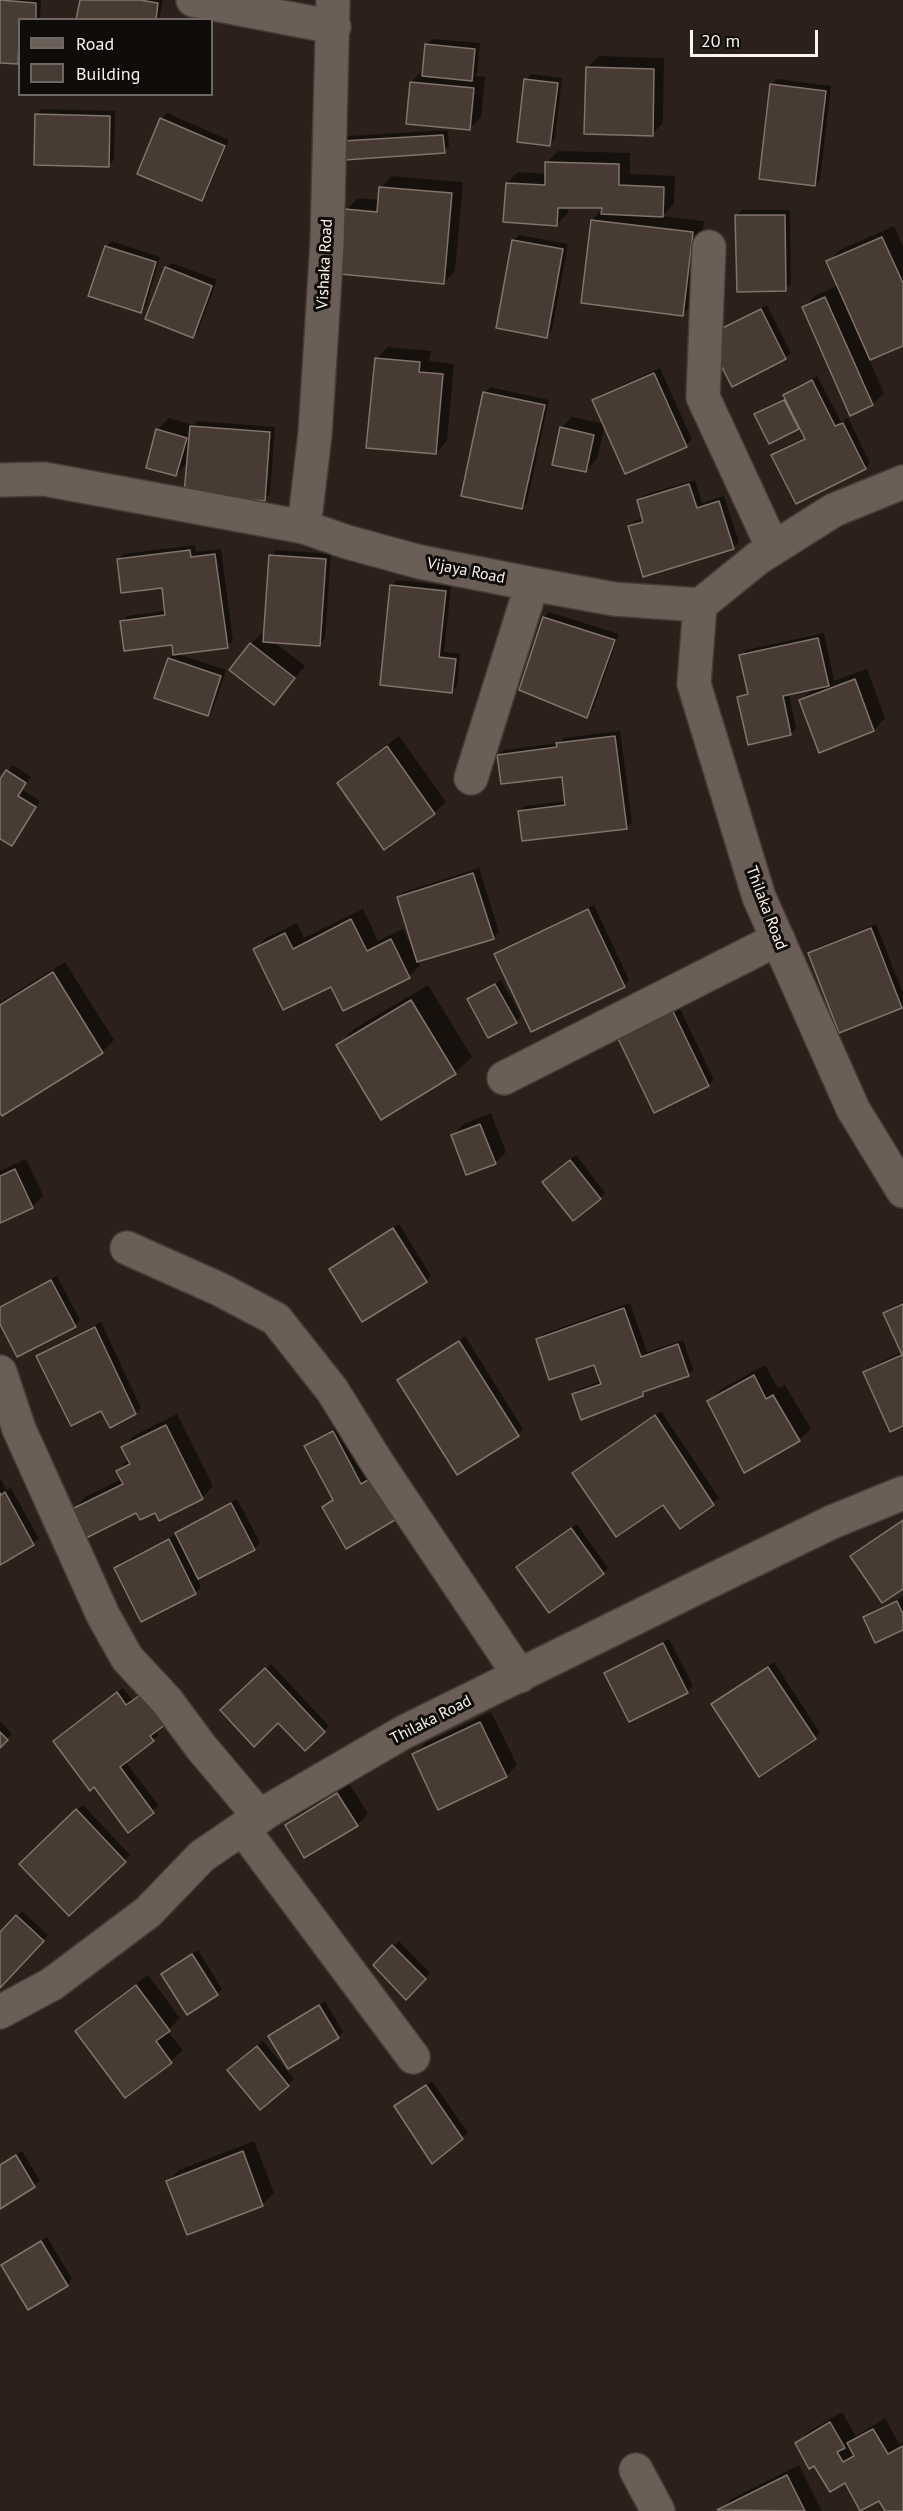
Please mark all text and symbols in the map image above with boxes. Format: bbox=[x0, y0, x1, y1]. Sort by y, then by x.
legend bbox=[18, 18, 213, 96]
scale bar bbox=[693, 18, 820, 56]
text: 20 m bbox=[701, 29, 740, 52]
text: Road bbox=[76, 32, 114, 55]
text: Building bbox=[76, 62, 140, 85]
street label: Vishaka Road bbox=[313, 218, 337, 310]
street label: Vijaya Road bbox=[425, 554, 507, 588]
street label: Thilaka Road bbox=[741, 863, 791, 953]
street label: Thilaka Road bbox=[387, 1691, 475, 1749]

